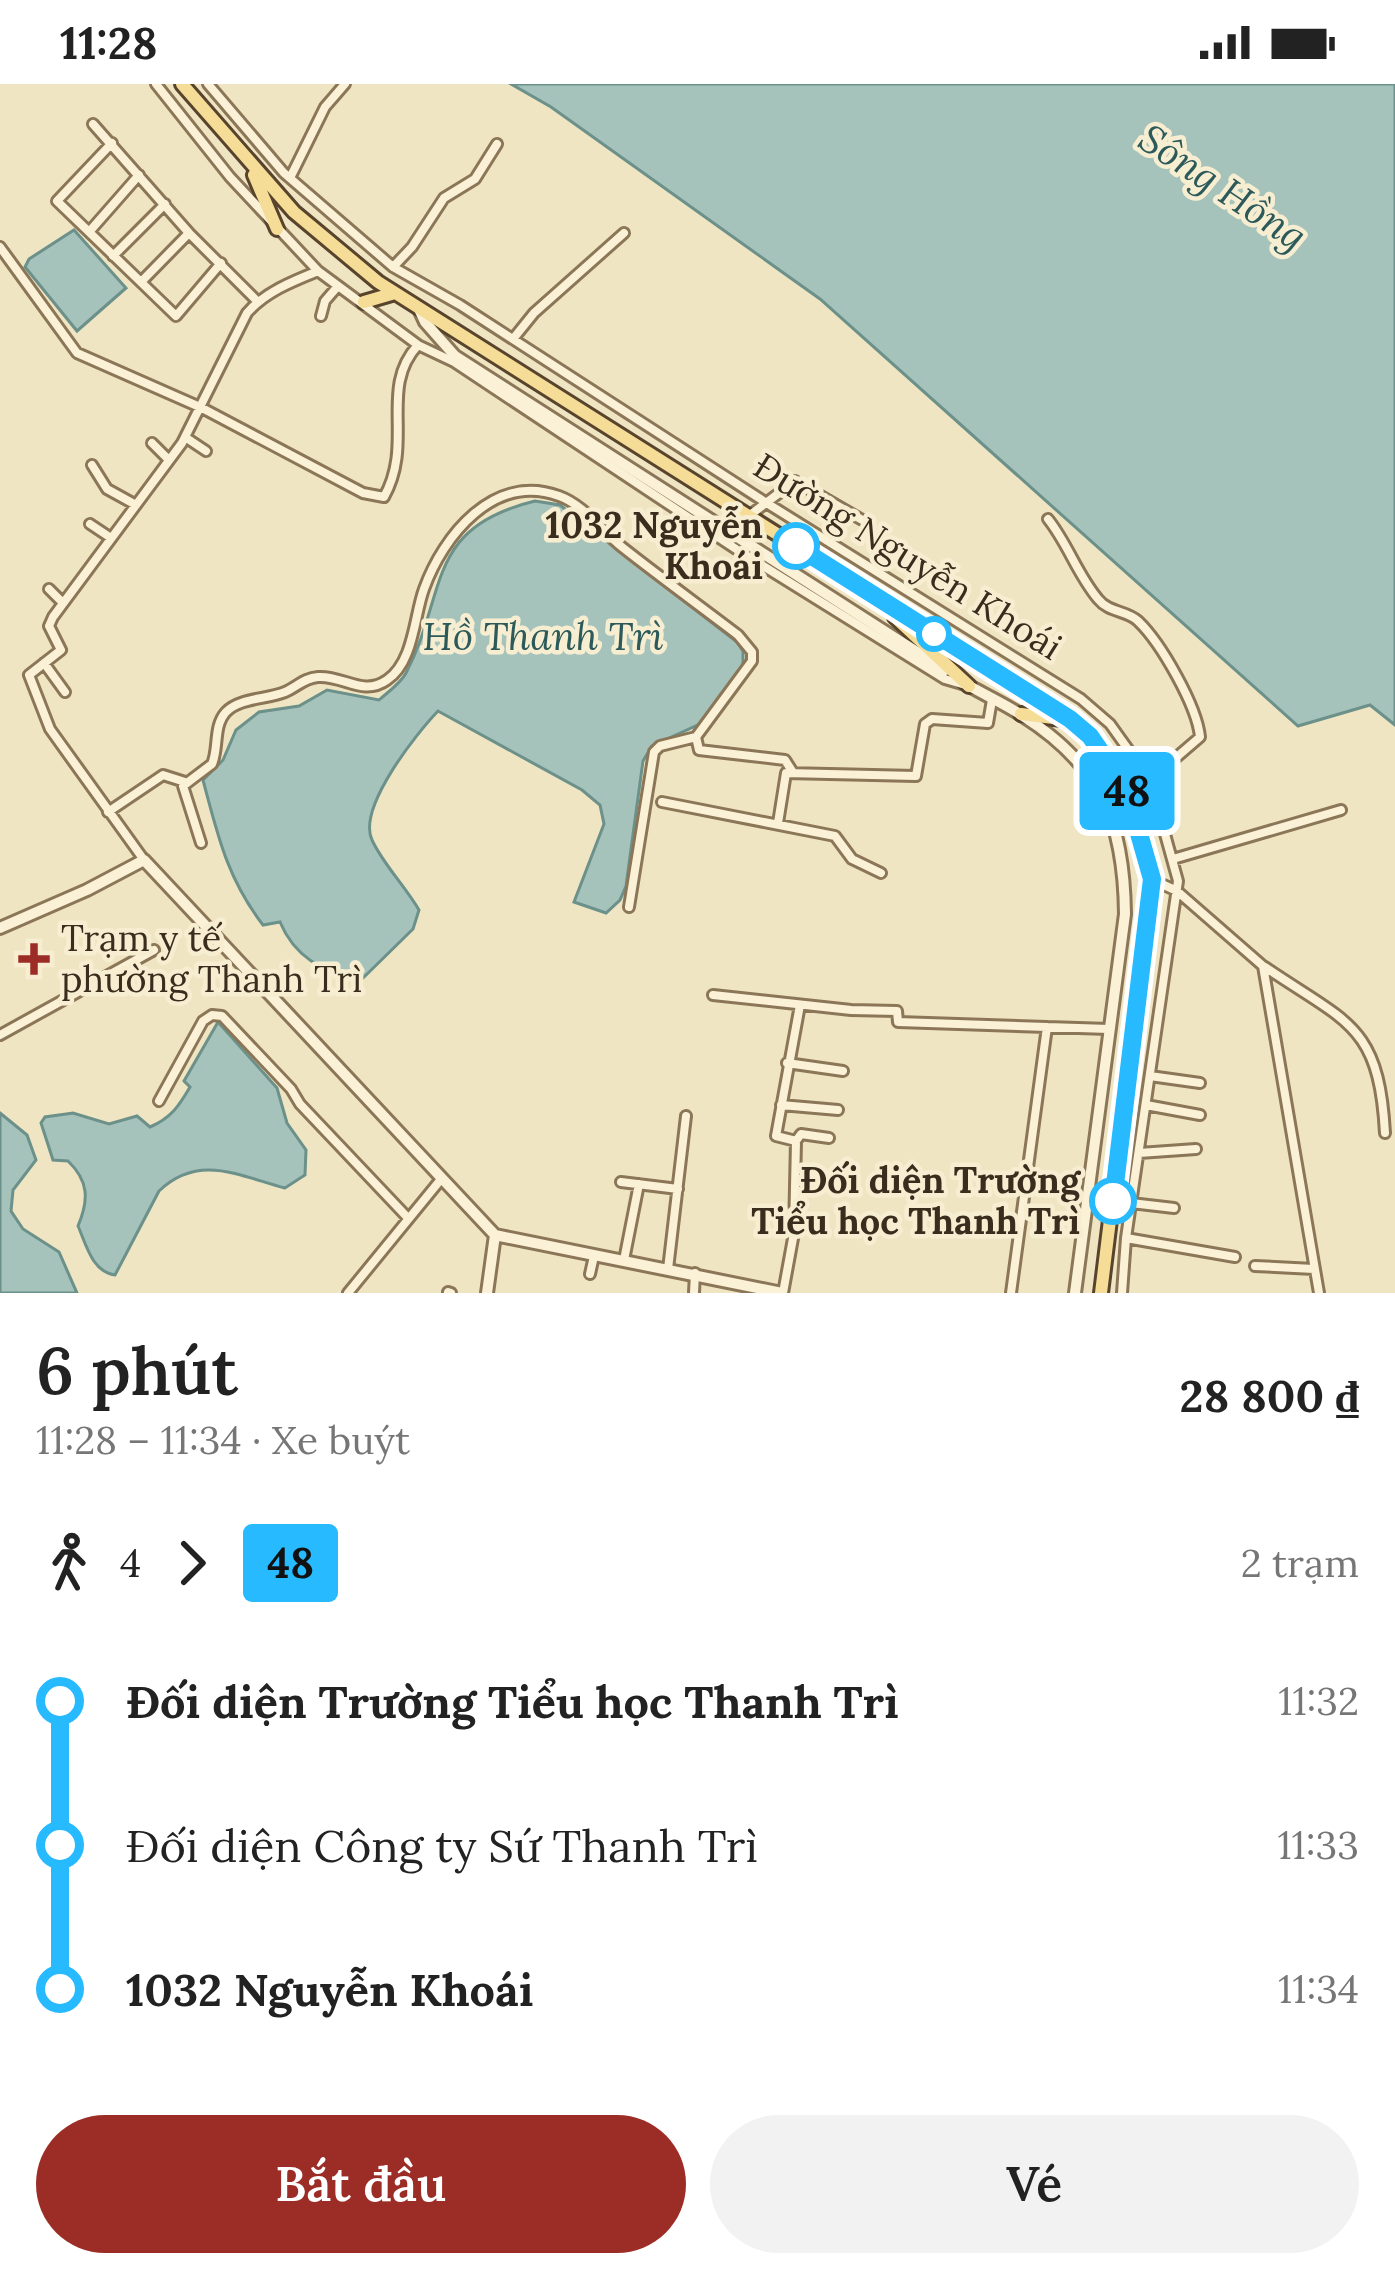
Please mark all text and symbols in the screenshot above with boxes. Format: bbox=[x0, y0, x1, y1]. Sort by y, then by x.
text: 11:28 bbox=[60, 14, 158, 71]
water label: Sông Hồng bbox=[1130, 113, 1316, 261]
street label: Đường Nguyễn Khoái bbox=[745, 442, 1071, 670]
place label: 1032 Nguyễn Khoái bbox=[546, 502, 763, 589]
marker: 1032 Nguyễn Khoái bbox=[774, 524, 818, 568]
water label: Hồ Thanh Trì bbox=[423, 611, 664, 661]
unlabelled marker bbox=[918, 618, 950, 650]
line badge: 48 bbox=[1073, 752, 1181, 830]
text: 48 bbox=[1104, 764, 1151, 818]
place label: Trạm y tế phường Thanh Trì bbox=[61, 915, 362, 1002]
marker: Trạm y tế phường Thanh Trì bbox=[18, 943, 50, 975]
place label: Đối diện Trường Tiểu học Thanh Trì bbox=[751, 1157, 1082, 1244]
marker: Đối diện Trường Tiểu học Thanh Trì bbox=[1091, 1179, 1135, 1223]
text: 6 phút bbox=[36, 1328, 238, 1412]
text: 28 800 ₫ bbox=[1180, 1367, 1359, 1424]
text: 11:28 – 11:34 · Xe buýt bbox=[36, 1415, 410, 1465]
icon: walk bbox=[36, 1530, 102, 1596]
icon: forward bbox=[159, 1530, 225, 1596]
text: 48 bbox=[267, 1536, 314, 1590]
text: 4 bbox=[120, 1538, 141, 1588]
text: 2 trạm bbox=[1241, 1538, 1359, 1588]
text: Đối diện Trường Tiểu học Thanh Trì bbox=[126, 1673, 899, 1730]
text: 11:32 bbox=[1278, 1676, 1359, 1726]
text: Đối diện Công ty Sứ Thanh Trì bbox=[126, 1817, 758, 1874]
text: 11:33 bbox=[1277, 1820, 1359, 1870]
text: 1032 Nguyễn Khoái bbox=[126, 1961, 533, 2018]
text: 11:34 bbox=[1278, 1964, 1359, 2014]
button: Bắt đầu bbox=[36, 2115, 686, 2253]
button: Vé bbox=[710, 2115, 1359, 2253]

